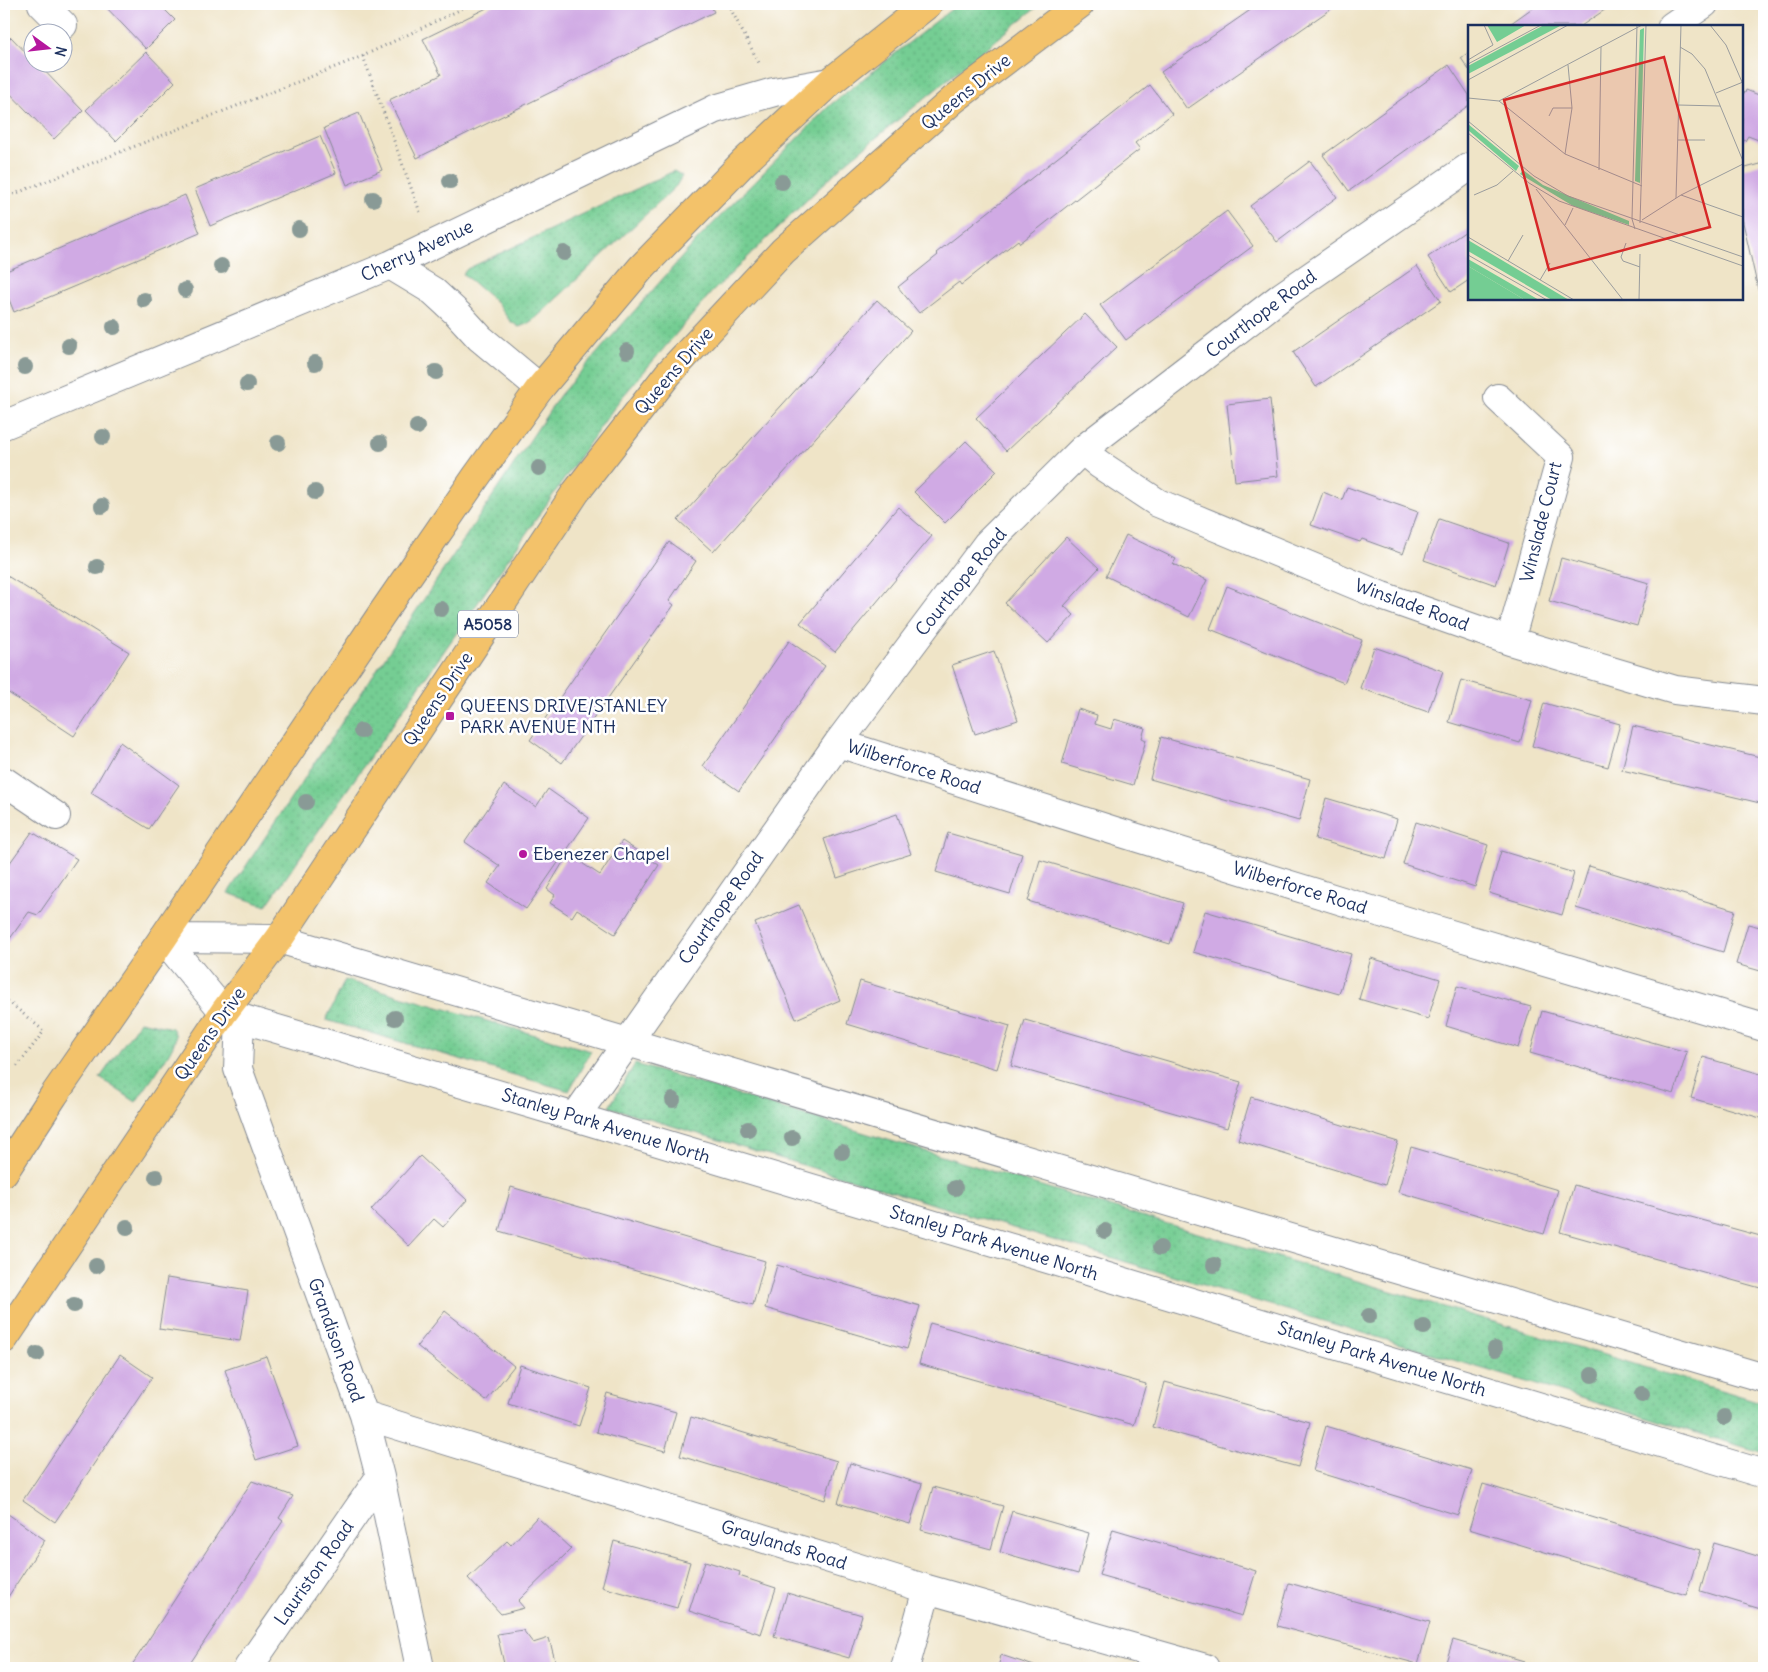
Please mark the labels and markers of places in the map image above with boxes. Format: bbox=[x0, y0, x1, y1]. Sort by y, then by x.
place label: QUEENS DRIVE/STANLEY PARK AVENUE NTH bbox=[460, 694, 667, 738]
marker: QUEENS DRIVE/STANLEY PARK AVENUE NTH bbox=[444, 710, 456, 722]
place label: Ebenezer Chapel bbox=[533, 842, 669, 865]
marker: Ebenezer Chapel bbox=[517, 848, 529, 860]

